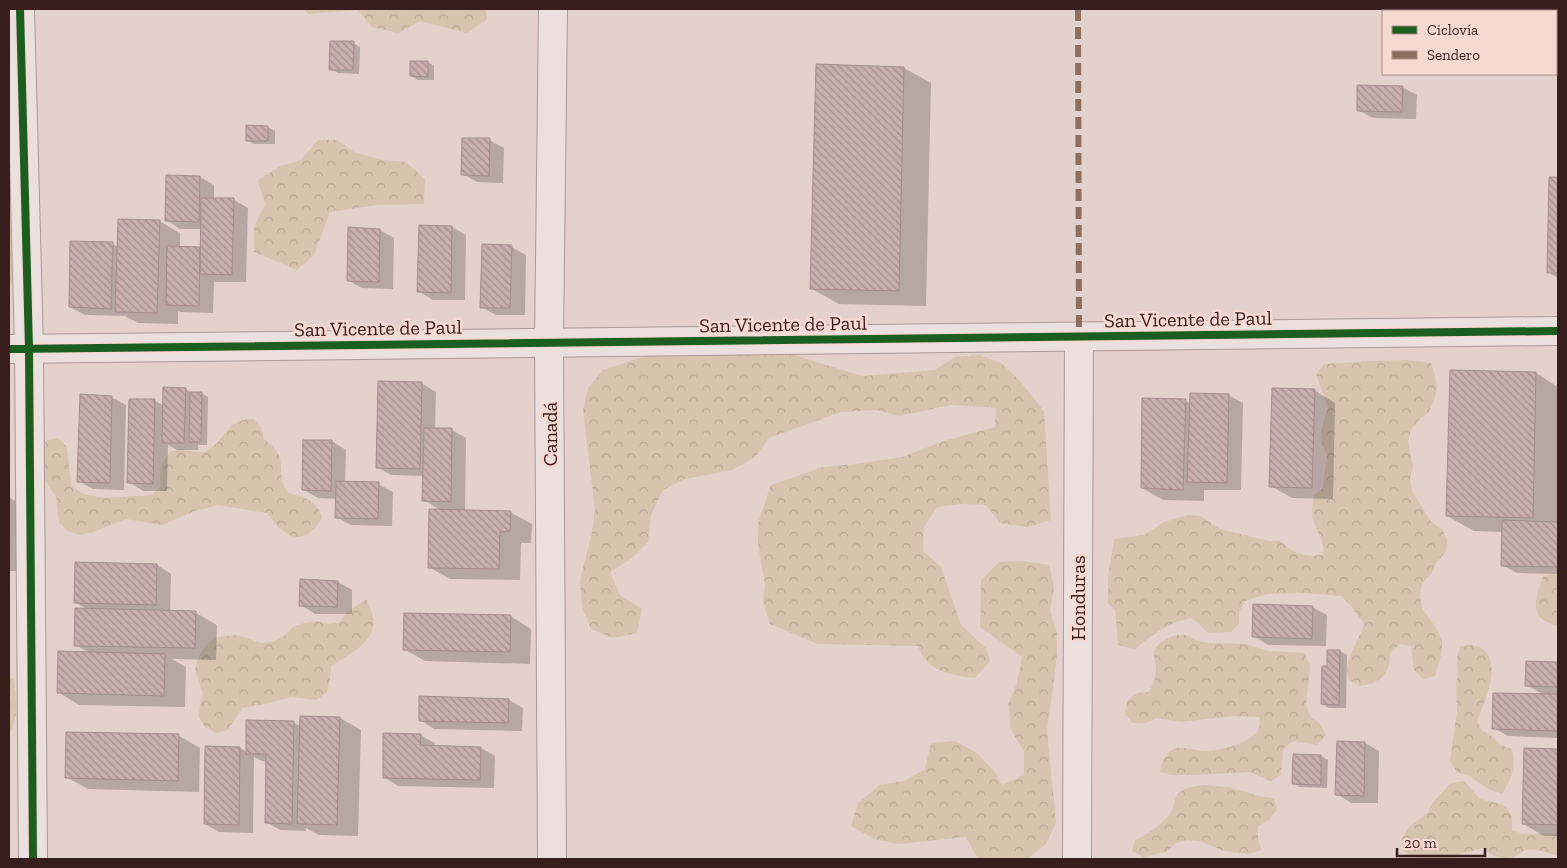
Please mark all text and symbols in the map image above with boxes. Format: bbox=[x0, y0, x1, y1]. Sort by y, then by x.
legend bbox=[1382, 10, 1557, 75]
text: Ciclovía bbox=[1427, 21, 1478, 39]
text: Sendero bbox=[1427, 46, 1480, 64]
street label: San Vicente de Paul bbox=[1104, 306, 1272, 332]
street label: San Vicente de Paul bbox=[699, 311, 867, 337]
street label: San Vicente de Paul bbox=[294, 315, 462, 341]
street label: Canadá bbox=[538, 401, 562, 466]
street label: Honduras bbox=[1066, 555, 1090, 641]
scale bar bbox=[1397, 826, 1484, 858]
text: 20 m bbox=[1404, 834, 1437, 852]

